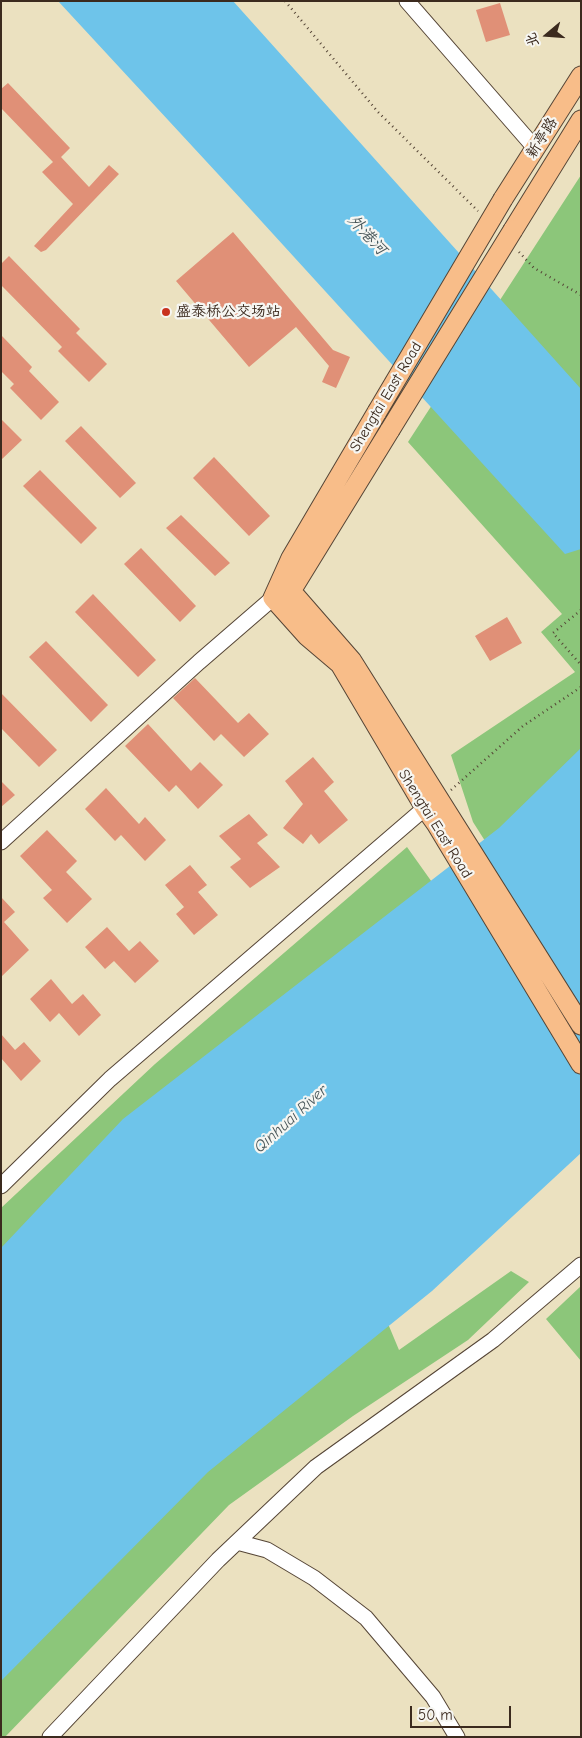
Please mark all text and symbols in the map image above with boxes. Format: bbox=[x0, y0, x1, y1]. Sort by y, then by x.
north arrow bbox=[522, 10, 572, 60]
text: 北 bbox=[522, 31, 543, 49]
street label: 新亭路 bbox=[522, 114, 562, 162]
water label: 外港河 bbox=[344, 211, 390, 259]
place label: 盛泰桥公交场站 bbox=[176, 303, 281, 321]
marker: 盛泰桥公交场站 bbox=[160, 306, 172, 318]
street label: Shengtai East Road bbox=[346, 339, 426, 455]
street label: Shengtai East Road bbox=[394, 766, 476, 882]
water label: Qinhuai River bbox=[250, 1081, 332, 1157]
scale bar bbox=[412, 1696, 513, 1728]
text: 50 m bbox=[418, 1706, 453, 1724]

